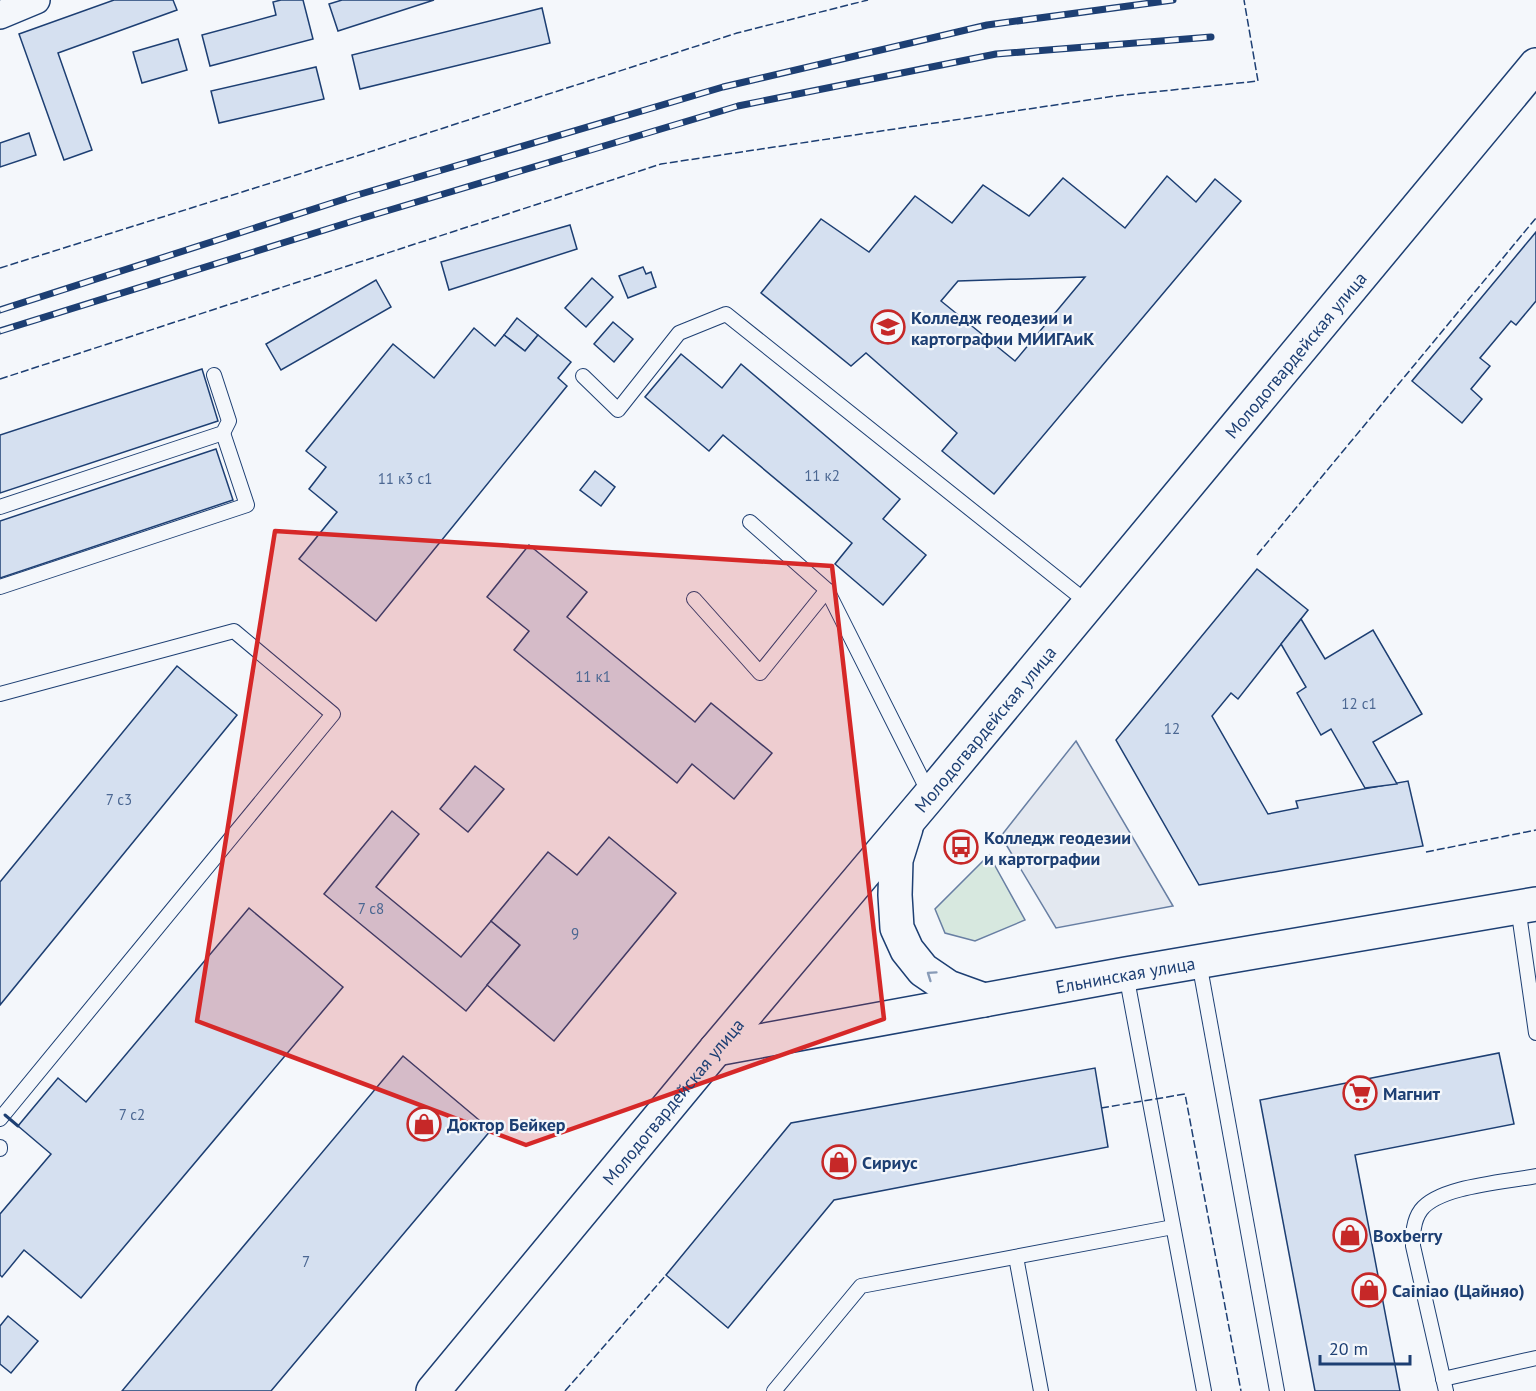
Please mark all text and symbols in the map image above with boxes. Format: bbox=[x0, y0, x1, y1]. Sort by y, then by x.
street label: Молодогвардейская улица bbox=[1220, 267, 1371, 443]
place label: Колледж геодезии и картографии МИИГАиК bbox=[911, 306, 1095, 350]
school or university icon: Колледж геодезии и картографии МИИГАиК bbox=[870, 309, 906, 345]
house number: 11 к2 bbox=[804, 466, 840, 485]
house number: 11 к3 с1 bbox=[378, 469, 432, 488]
street label: Молодогвардейская улица bbox=[909, 641, 1061, 817]
house number: 11 к1 bbox=[575, 667, 611, 686]
house number: 12 с1 bbox=[1341, 694, 1377, 713]
house number: 12 bbox=[1164, 719, 1180, 738]
house number: 7 с3 bbox=[106, 790, 132, 809]
place label: Колледж геодезии и картографии bbox=[984, 826, 1131, 870]
bus stop icon: Колледж геодезии и картографии bbox=[943, 829, 979, 865]
house number: 7 с8 bbox=[358, 899, 384, 918]
house number: 9 bbox=[571, 924, 579, 943]
street label: Ельнинская улица bbox=[1054, 951, 1197, 998]
one-way arrow bbox=[927, 971, 938, 982]
street label: Молодогвардейская улица bbox=[597, 1013, 749, 1189]
supermarket icon: Магнит bbox=[1342, 1075, 1378, 1111]
place label: Магнит bbox=[1383, 1082, 1441, 1105]
house number: 7 с2 bbox=[119, 1105, 145, 1124]
shop icon: Доктор Бейкер bbox=[406, 1106, 442, 1142]
place label: Доктор Бейкер bbox=[447, 1113, 566, 1136]
shop icon: Сириус bbox=[821, 1144, 857, 1180]
place label: Сириус bbox=[862, 1151, 918, 1174]
shop icon: Boxberry bbox=[1332, 1217, 1368, 1253]
place label: Boxberry bbox=[1373, 1224, 1443, 1247]
house number: 7 bbox=[302, 1252, 310, 1271]
shop icon: Cainiao (Цайняо) bbox=[1351, 1272, 1387, 1308]
place label: Cainiao (Цайняо) bbox=[1392, 1279, 1525, 1302]
scale bar bbox=[1320, 1328, 1410, 1366]
text: 20 m bbox=[1329, 1337, 1368, 1360]

